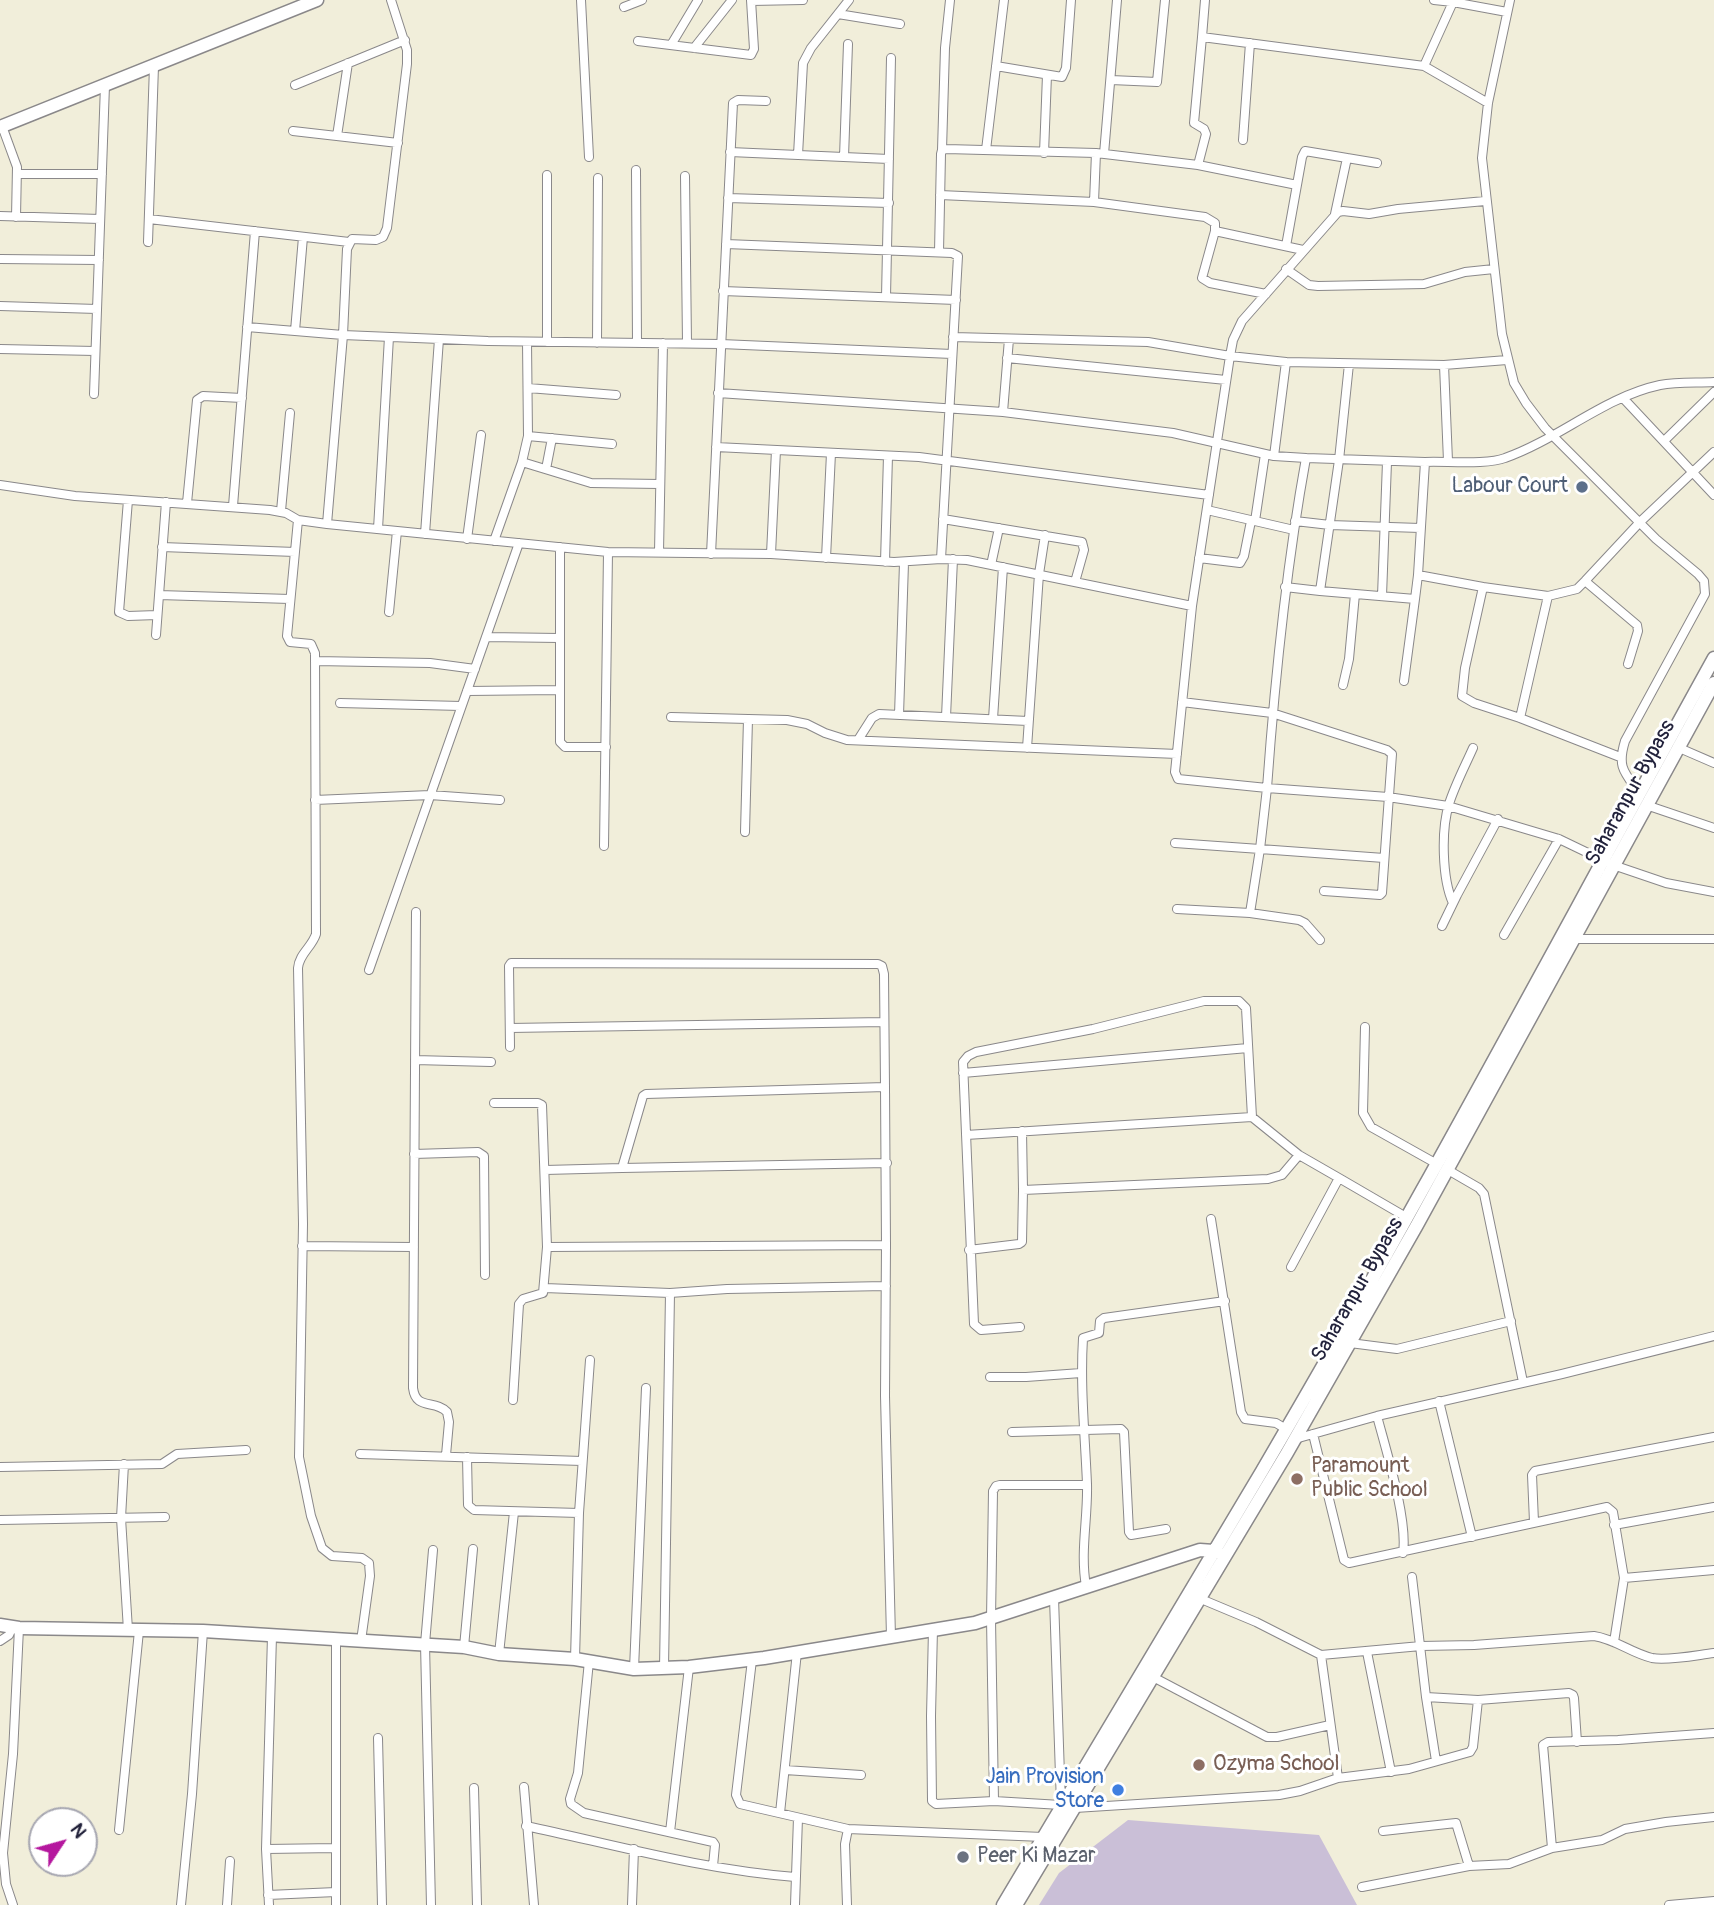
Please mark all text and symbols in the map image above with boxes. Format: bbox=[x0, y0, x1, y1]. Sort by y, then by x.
place label: Labour Court bbox=[1451, 474, 1568, 500]
marker: Labour Court bbox=[1574, 479, 1590, 495]
street label: Saharanpur Bypass bbox=[1581, 716, 1681, 870]
street label: Saharanpur Bypass bbox=[1307, 1214, 1409, 1366]
place label: Paramount Public School bbox=[1311, 1454, 1428, 1504]
marker: Paramount Public School bbox=[1289, 1471, 1305, 1487]
place label: Ozyma School bbox=[1213, 1752, 1340, 1778]
marker: Ozyma School bbox=[1191, 1757, 1207, 1773]
place label: Jain Provision Store bbox=[985, 1765, 1104, 1815]
marker: Jain Provision Store bbox=[1110, 1782, 1126, 1798]
north arrow bbox=[28, 1807, 98, 1877]
text: N bbox=[65, 1819, 92, 1843]
place label: Peer Ki Mazar bbox=[977, 1844, 1095, 1870]
marker: Peer Ki Mazar bbox=[955, 1849, 971, 1865]

